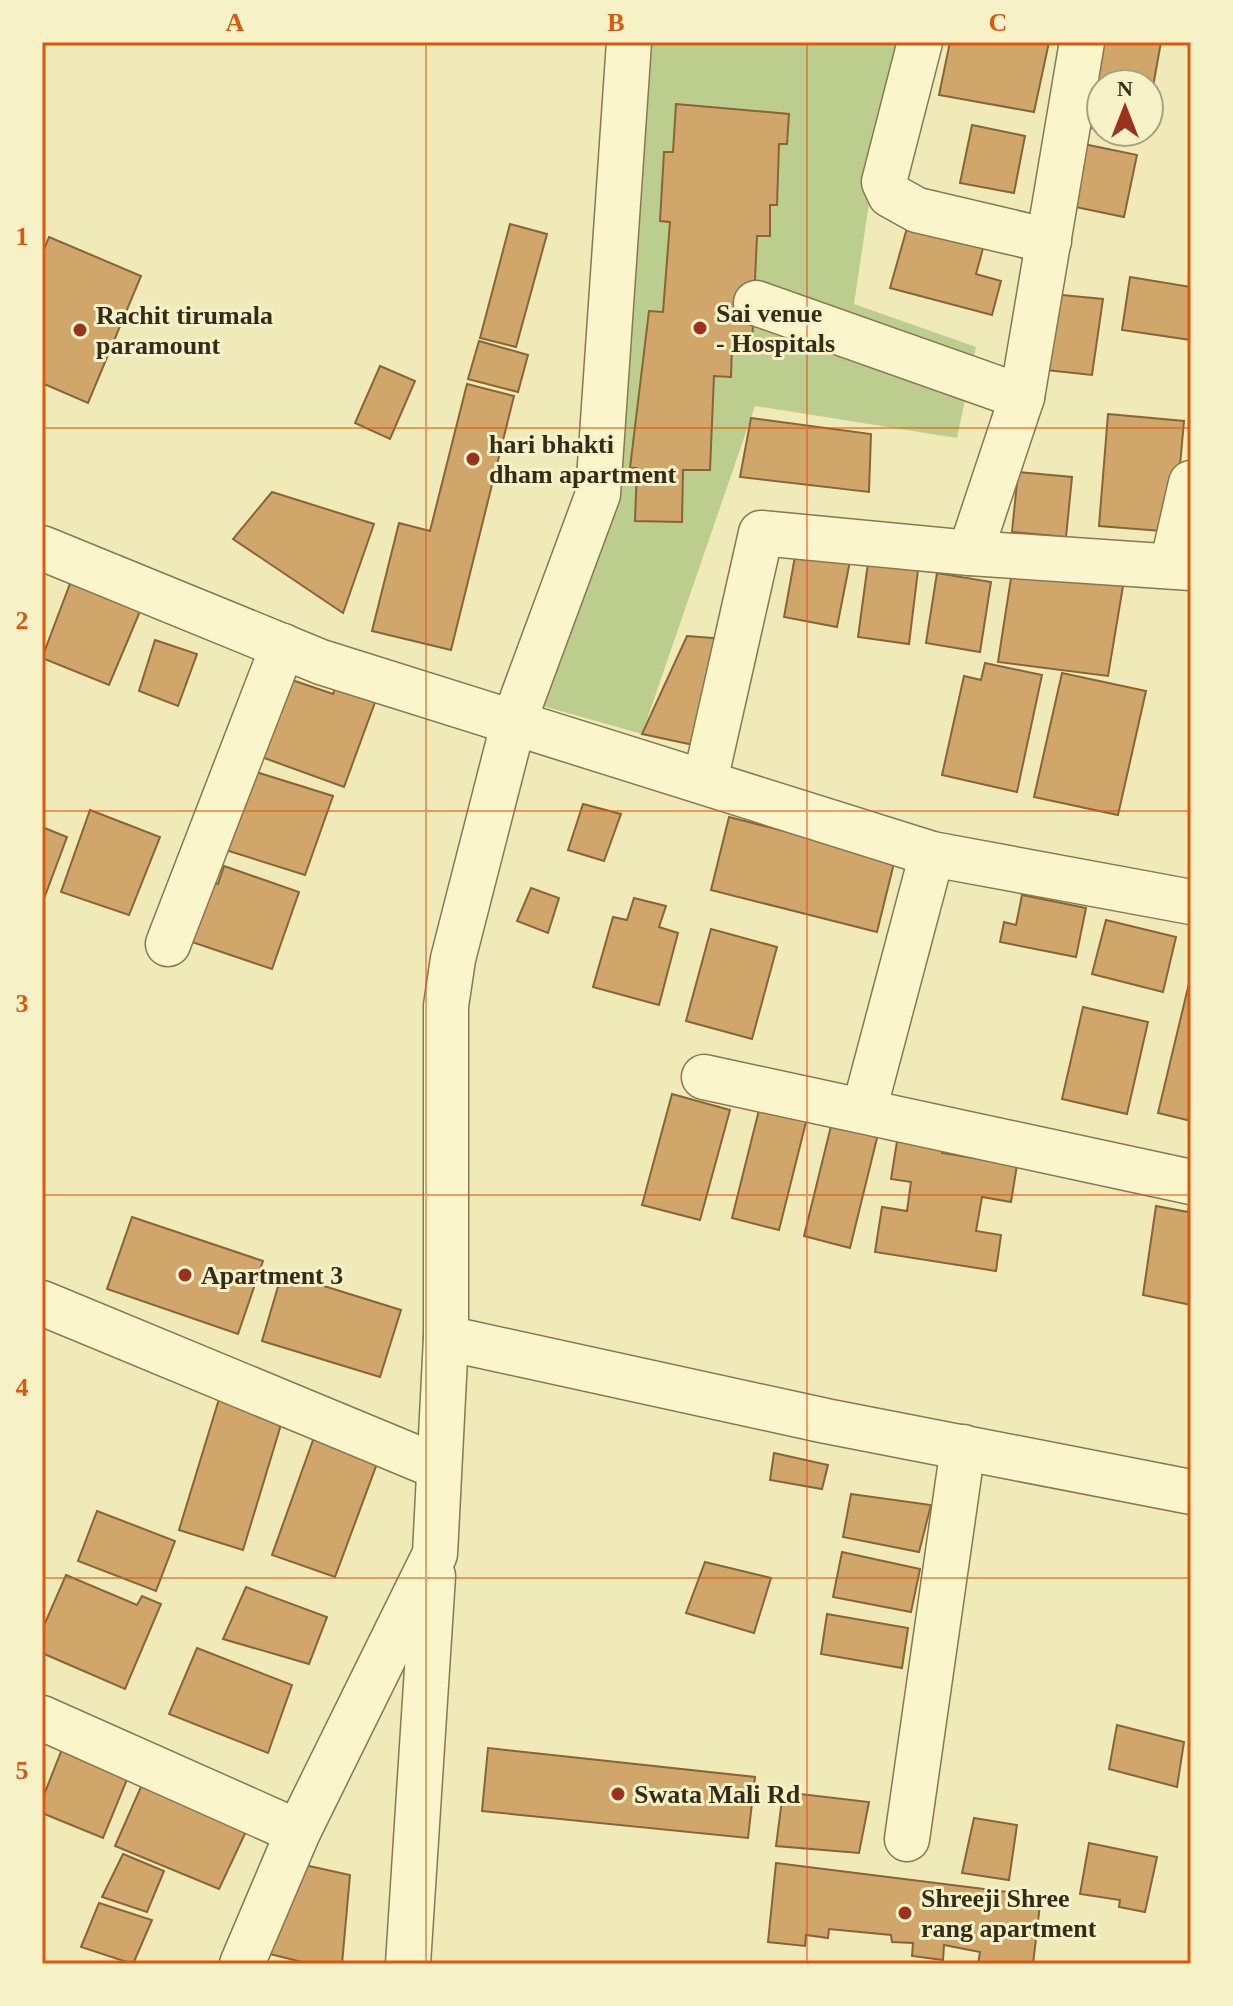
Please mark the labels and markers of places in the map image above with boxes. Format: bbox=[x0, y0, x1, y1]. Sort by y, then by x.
place label: Sai venue - Hospitals bbox=[716, 299, 835, 358]
place label: Rachit tirumala paramount bbox=[96, 301, 273, 360]
marker: Sai venue - Hospitals bbox=[691, 319, 709, 337]
marker: Rachit tirumala paramount bbox=[71, 321, 89, 339]
place label: hari bhakti dham apartment bbox=[489, 430, 676, 489]
marker: hari bhakti dham apartment bbox=[464, 450, 482, 468]
place label: Apartment 3 bbox=[201, 1261, 343, 1290]
marker: Apartment 3 bbox=[176, 1266, 194, 1284]
place label: Swata Mali Rd bbox=[634, 1780, 801, 1809]
marker: Swata Mali Rd bbox=[609, 1785, 627, 1803]
place label: Shreeji Shree rang apartment bbox=[921, 1884, 1097, 1943]
marker: Shreeji Shree rang apartment bbox=[896, 1904, 914, 1922]

